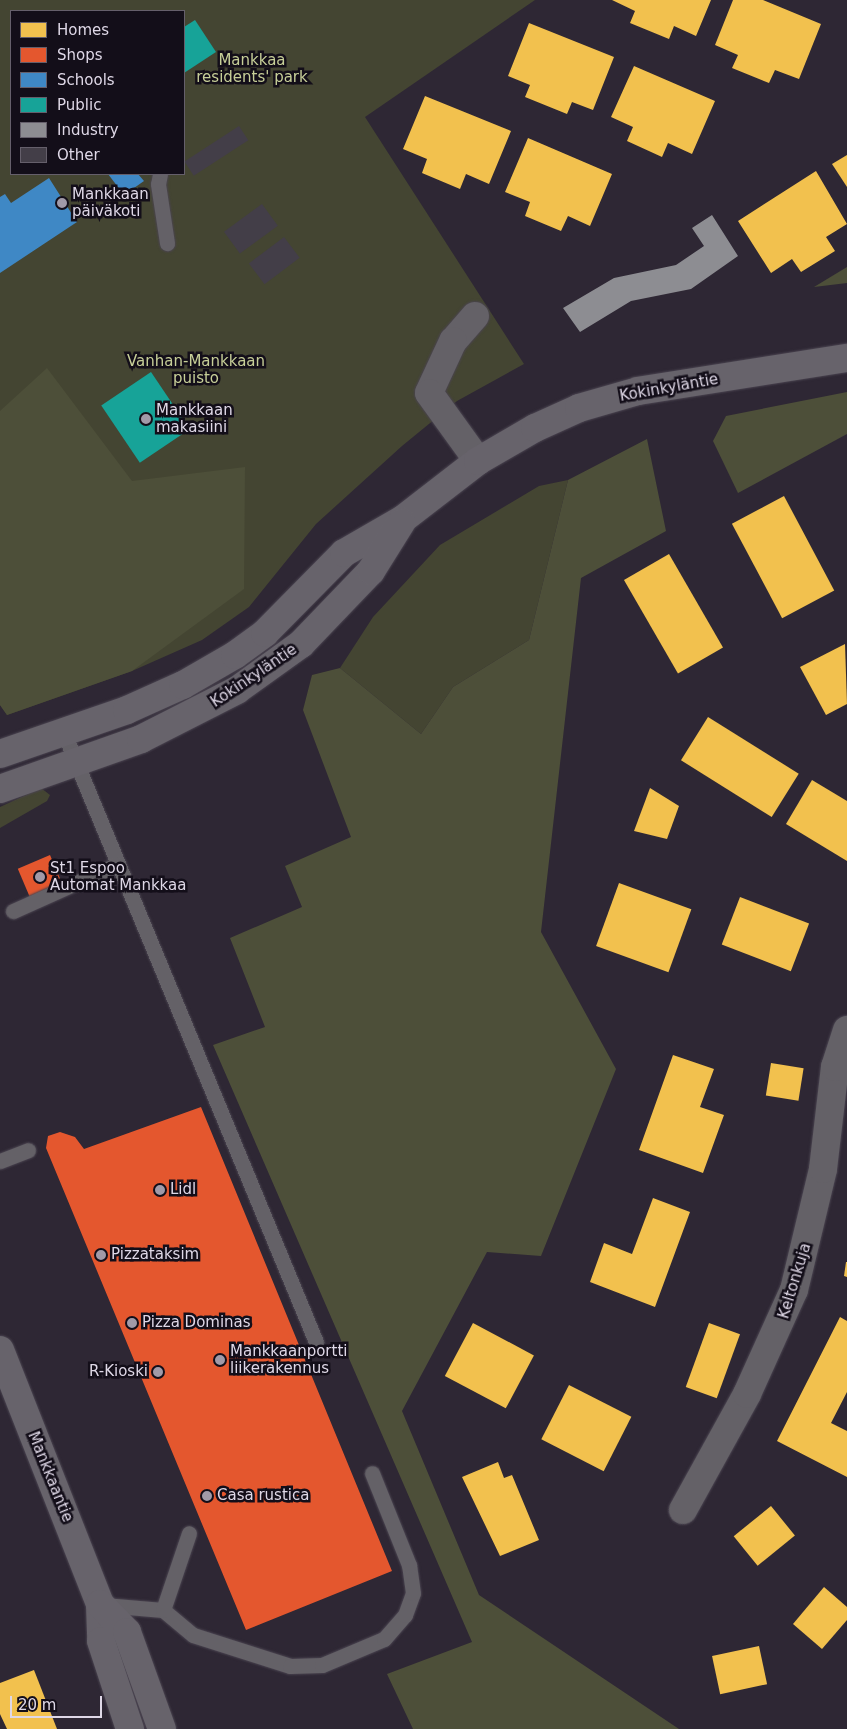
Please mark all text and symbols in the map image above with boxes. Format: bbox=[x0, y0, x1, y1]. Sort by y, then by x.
legend bbox=[10, 10, 185, 175]
text: Homes bbox=[57, 21, 109, 39]
text: Shops bbox=[57, 46, 103, 64]
park label: Mankkaa residents' park bbox=[196, 51, 308, 86]
text: Schools bbox=[57, 71, 115, 89]
text: Public bbox=[57, 96, 101, 114]
text: Industry bbox=[57, 121, 119, 139]
text: Other bbox=[57, 146, 100, 164]
place label: Mankkaan päiväkoti bbox=[72, 185, 149, 220]
marker: Mankkaan päiväkoti bbox=[56, 197, 68, 209]
park label: Vanhan-Mankkaan puisto bbox=[127, 352, 265, 387]
street label: Kokinkyläntie bbox=[618, 370, 720, 406]
place label: Mankkaan makasiini bbox=[156, 401, 233, 436]
marker: Mankkaan makasiini bbox=[140, 413, 152, 425]
street label: Kokinkyläntie bbox=[208, 641, 300, 711]
place label: St1 Espoo Automat Mankkaa bbox=[50, 859, 186, 894]
marker: St1 Espoo Automat Mankkaa bbox=[34, 871, 46, 883]
place label: Lidl bbox=[170, 1181, 196, 1199]
marker: Lidl bbox=[154, 1184, 166, 1196]
street label: Keltonkuja bbox=[775, 1241, 815, 1321]
place label: Pizzataksim bbox=[111, 1246, 199, 1264]
marker: Pizzataksim bbox=[95, 1249, 107, 1261]
place label: Pizza Dominas bbox=[142, 1314, 251, 1332]
marker: Pizza Dominas bbox=[126, 1317, 138, 1329]
place label: Mankkaanportti liikerakennus bbox=[230, 1342, 347, 1377]
marker: Mankkaanportti liikerakennus bbox=[214, 1354, 226, 1366]
place label: R-Kioski bbox=[89, 1363, 148, 1381]
marker: R-Kioski bbox=[152, 1366, 164, 1378]
street label: Mankkaantie bbox=[24, 1429, 76, 1525]
place label: Casa rustica bbox=[217, 1487, 309, 1505]
marker: Casa rustica bbox=[201, 1490, 213, 1502]
scale bar bbox=[12, 1686, 105, 1718]
text: 20 m bbox=[18, 1696, 56, 1714]

